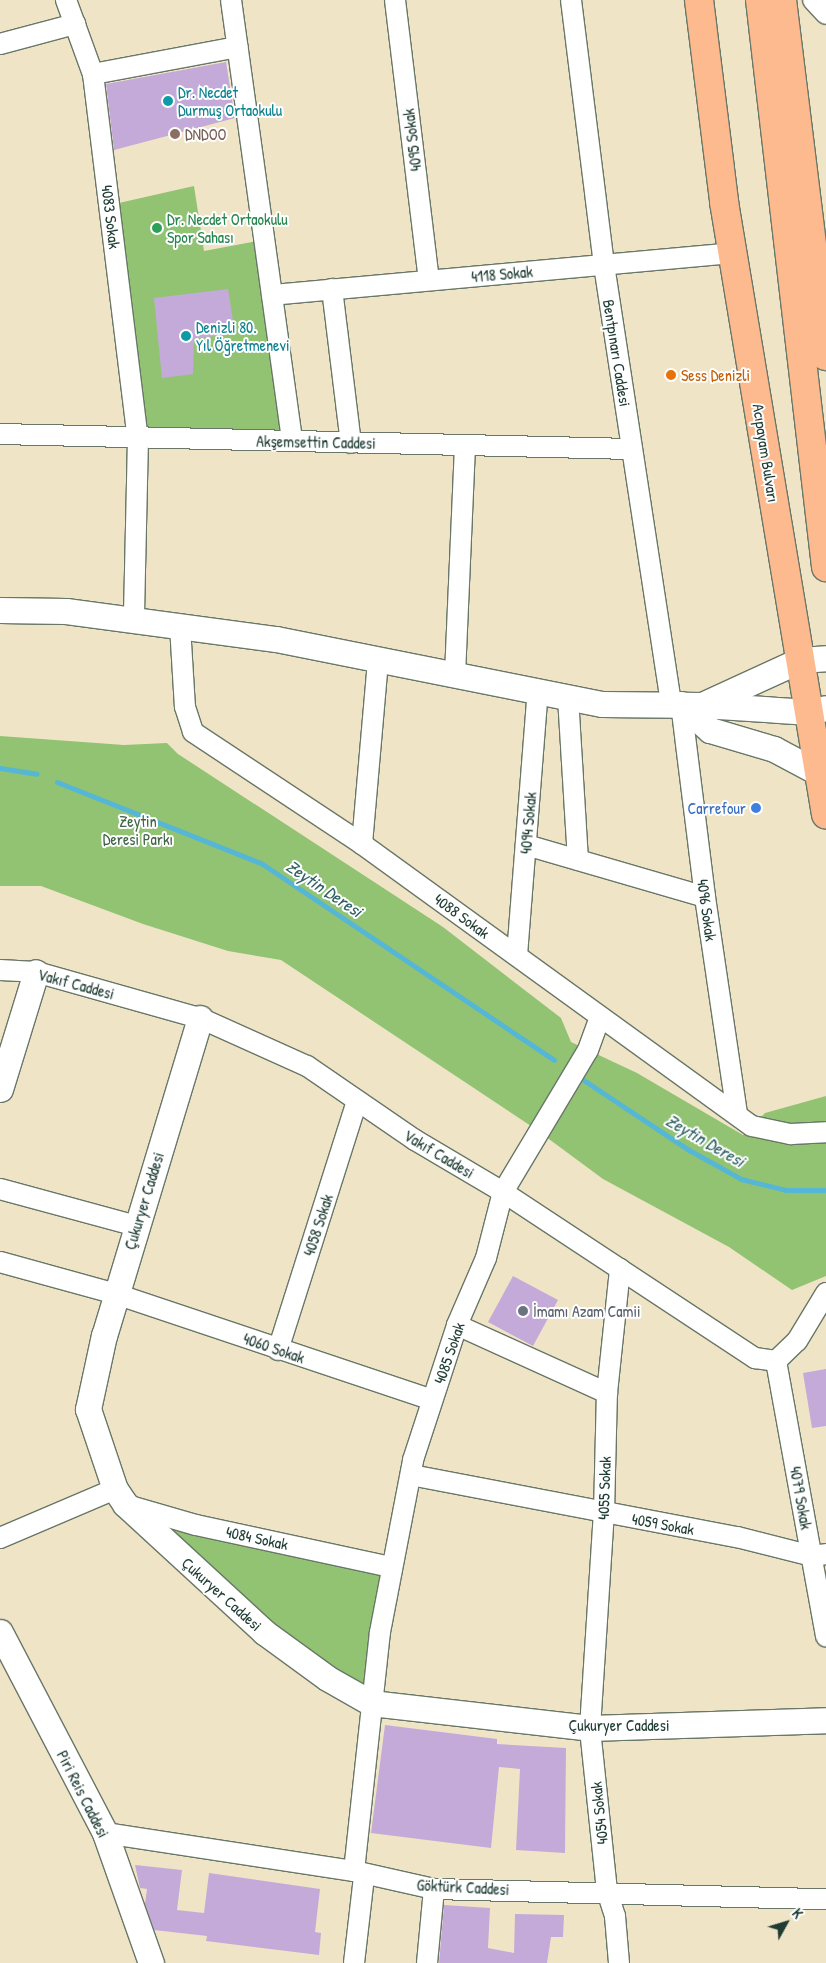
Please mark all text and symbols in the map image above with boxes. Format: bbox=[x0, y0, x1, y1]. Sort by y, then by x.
place label: Dr. Necdet Durmuş Ortaokulu bbox=[178, 82, 282, 120]
marker: Dr. Necdet Durmuş Ortaokulu bbox=[162, 95, 174, 107]
street label: 4095 Sokak bbox=[399, 108, 425, 172]
place label: DNDOO bbox=[185, 124, 227, 144]
marker: DNDOO bbox=[169, 128, 181, 140]
street label: 4083 Sokak bbox=[98, 184, 124, 250]
place label: Dr. Necdet Ortaokulu Spor Sahası bbox=[167, 209, 288, 247]
marker: Dr. Necdet Ortaokulu Spor Sahası bbox=[151, 222, 163, 234]
street label: 4118 Sokak bbox=[470, 262, 534, 286]
street label: Bentpınarı Caddesi bbox=[599, 298, 635, 408]
place label: Denizli 80. Yıl Öğretmenevi bbox=[196, 317, 289, 355]
marker: Denizli 80. Yıl Öğretmenevi bbox=[180, 330, 192, 342]
place label: Sess Denizli bbox=[681, 365, 750, 385]
marker: Sess Denizli bbox=[665, 369, 677, 381]
street label: Acıpayam Bulvarı bbox=[749, 402, 783, 504]
street label: Akşemsettin Caddesi bbox=[256, 431, 376, 453]
street label: 4094 Sokak bbox=[516, 791, 540, 855]
place label: Carrefour bbox=[688, 798, 746, 818]
marker: Carrefour bbox=[750, 802, 762, 814]
park label: Zeytin Deresi Parkı bbox=[103, 811, 173, 849]
water label: Zeytin Deresi bbox=[282, 856, 366, 922]
street label: 4096 Sokak bbox=[693, 878, 721, 942]
street label: 4088 Sokak bbox=[430, 889, 494, 943]
street label: Vakıf Caddesi bbox=[36, 965, 116, 1003]
water label: Zeytin Deresi bbox=[662, 1110, 748, 1172]
street label: Vakıf Caddesi bbox=[400, 1126, 478, 1182]
street label: Çukuryer Caddesi bbox=[120, 1150, 168, 1252]
street label: 4058 Sokak bbox=[299, 1192, 337, 1258]
place label: İmamı Azam Camii bbox=[533, 1301, 641, 1321]
marker: İmamı Azam Camii bbox=[517, 1305, 529, 1317]
street label: 4085 Sokak bbox=[430, 1320, 468, 1386]
street label: 4060 Sokak bbox=[241, 1329, 307, 1367]
street label: 4055 Sokak bbox=[593, 1456, 615, 1520]
street label: 4079 Sokak bbox=[786, 1465, 816, 1531]
street label: 4059 Sokak bbox=[630, 1509, 696, 1539]
street label: 4084 Sokak bbox=[224, 1522, 290, 1554]
street label: Çukuryer Caddesi bbox=[178, 1553, 266, 1635]
street label: Çukuryer Caddesi bbox=[569, 1715, 669, 1735]
street label: Piri Reis Caddesi bbox=[53, 1747, 113, 1841]
street label: 4054 Sokak bbox=[586, 1781, 612, 1845]
street label: Göktürk Caddesi bbox=[416, 1875, 510, 1899]
north arrow bbox=[761, 1898, 811, 1948]
text: K bbox=[788, 1904, 808, 1922]

